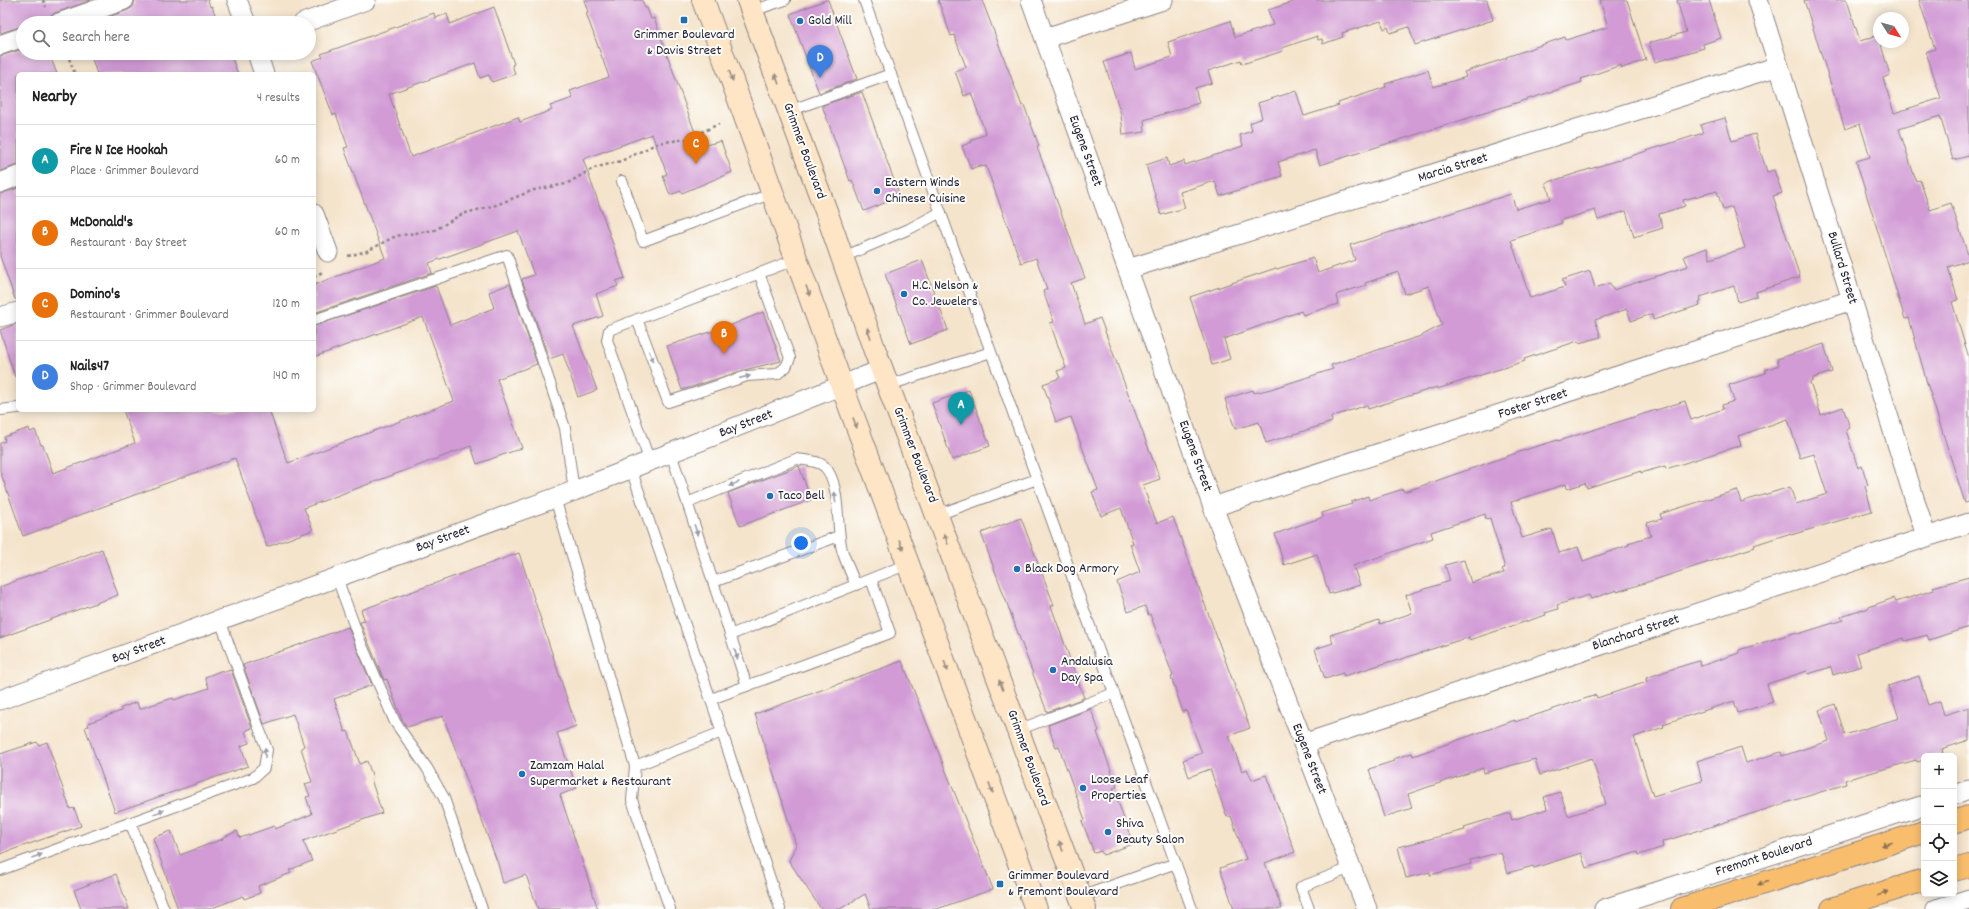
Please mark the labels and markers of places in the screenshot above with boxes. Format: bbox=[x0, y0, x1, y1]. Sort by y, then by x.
place label: Gold Mill bbox=[808, 11, 853, 31]
marker: Grimmer Boulevard & Davis Street bbox=[679, 15, 689, 25]
marker: Gold Mill bbox=[795, 16, 805, 26]
place label: Grimmer Boulevard & Davis Street bbox=[633, 25, 735, 61]
pin: D bbox=[807, 45, 833, 78]
pin: C bbox=[683, 131, 709, 164]
place label: Eastern Winds Chinese Cuisine bbox=[885, 173, 965, 209]
marker: Eastern Winds Chinese Cuisine bbox=[872, 186, 882, 196]
place label: H.C. Nelson & Co. Jewelers bbox=[912, 276, 978, 312]
marker: H.C. Nelson & Co. Jewelers bbox=[899, 289, 909, 299]
pin: B bbox=[711, 321, 737, 354]
pin: A bbox=[948, 392, 974, 425]
place label: Taco Bell bbox=[778, 486, 825, 506]
marker: Taco Bell bbox=[765, 491, 775, 501]
place label: Black Dog Armory bbox=[1025, 559, 1119, 579]
marker: Black Dog Armory bbox=[1012, 564, 1022, 574]
place label: Andalusia Day Spa bbox=[1061, 652, 1113, 688]
marker: Andalusia Day Spa bbox=[1048, 665, 1058, 675]
place label: Zamzam Halal Supermarket & Restaurant bbox=[530, 756, 671, 792]
marker: Zamzam Halal Supermarket & Restaurant bbox=[517, 769, 527, 779]
place label: Loose Leaf Properties bbox=[1091, 770, 1149, 806]
marker: Loose Leaf Properties bbox=[1078, 783, 1088, 793]
place label: Shiva Beauty Salon bbox=[1116, 814, 1184, 850]
marker: Shiva Beauty Salon bbox=[1103, 827, 1113, 837]
place label: Grimmer Boulevard & Fremont Boulevard bbox=[1008, 866, 1118, 902]
marker: Grimmer Boulevard & Fremont Boulevard bbox=[995, 879, 1005, 889]

